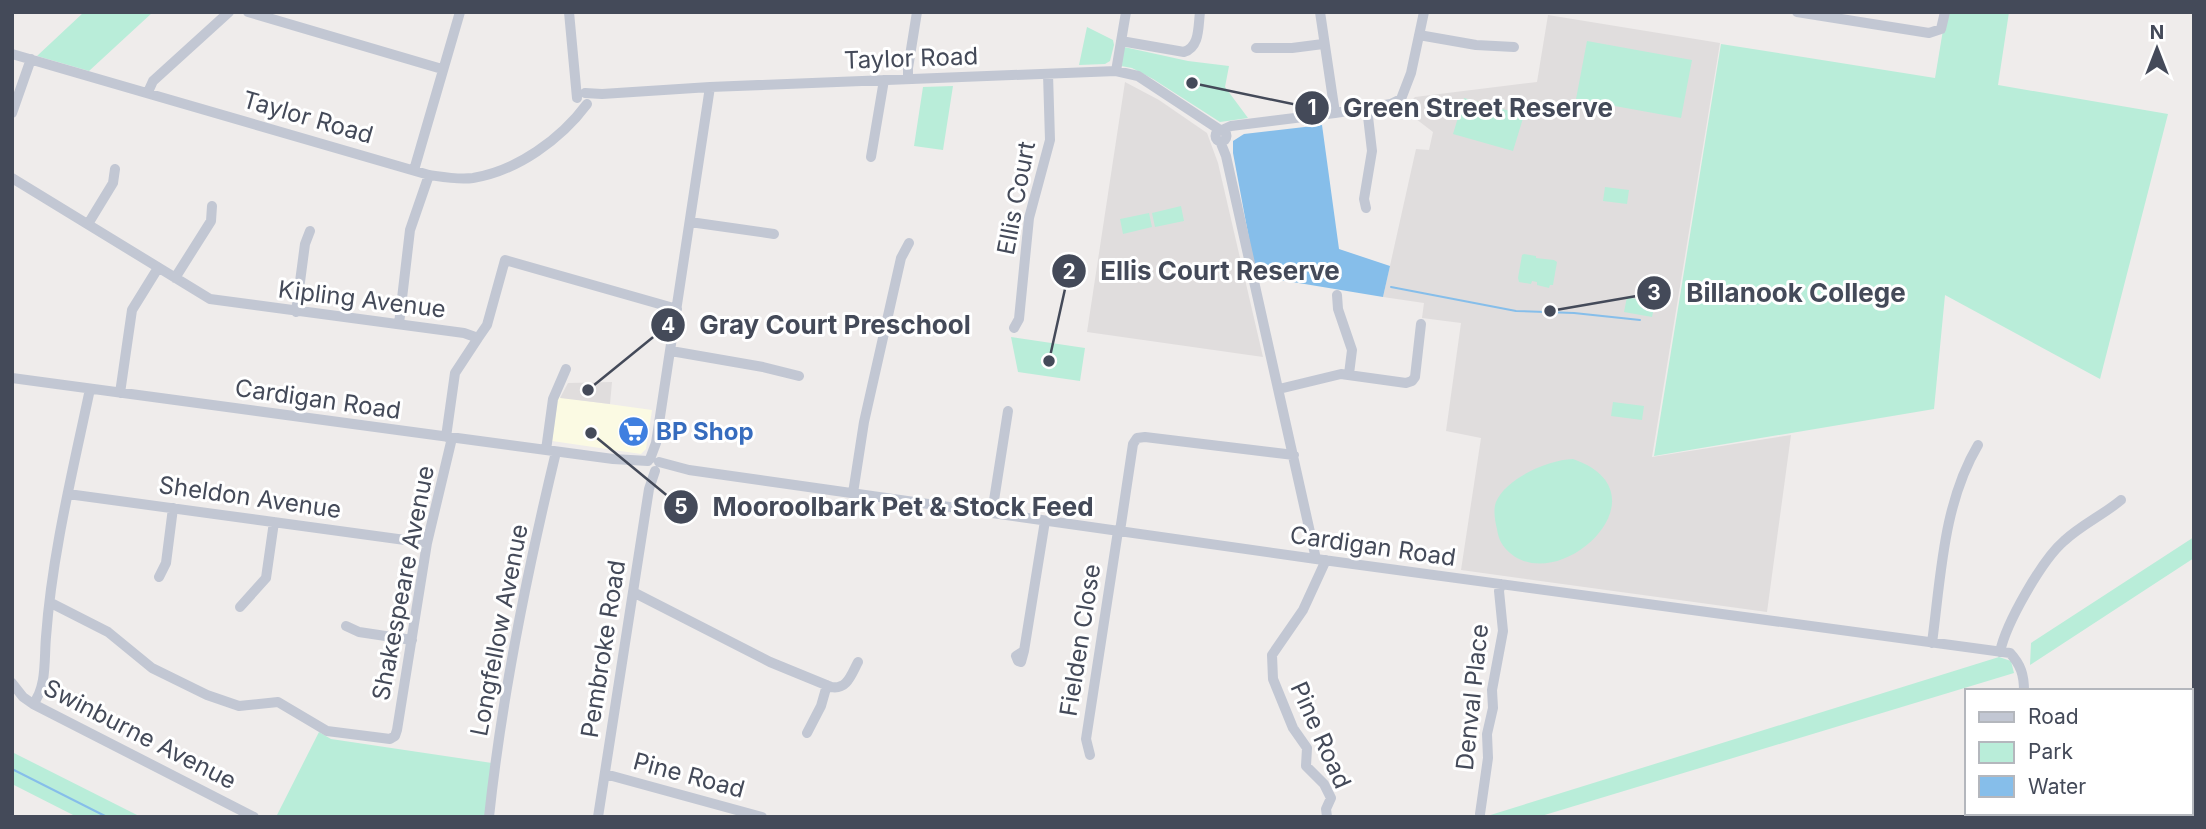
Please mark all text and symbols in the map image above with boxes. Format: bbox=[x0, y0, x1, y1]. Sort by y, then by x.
north arrow bbox=[2122, 14, 2192, 84]
text: N bbox=[2150, 21, 2164, 44]
street label: Taylor Road bbox=[843, 41, 979, 75]
callout: Green Street Reserve bbox=[1294, 84, 1627, 131]
street label: Taylor Road bbox=[239, 85, 377, 149]
text: Green Street Reserve bbox=[1343, 92, 1613, 123]
text: 1 bbox=[1307, 95, 1317, 120]
street label: Ellis Court bbox=[991, 139, 1041, 257]
callout: Ellis Court Reserve bbox=[1051, 248, 1354, 295]
text: Ellis Court Reserve bbox=[1100, 255, 1340, 286]
text: 2 bbox=[1062, 259, 1076, 284]
callout: Billanook College bbox=[1637, 269, 1919, 316]
street label: Kipling Avenue bbox=[277, 274, 447, 324]
text: Billanook College bbox=[1686, 277, 1906, 308]
text: 3 bbox=[1647, 280, 1661, 305]
callout: Gray Court Preschool bbox=[650, 302, 985, 349]
text: Gray Court Preschool bbox=[699, 309, 971, 340]
text: 4 bbox=[661, 313, 675, 338]
street label: Cardigan Road bbox=[233, 373, 403, 425]
supermarket icon: BP Shop bbox=[616, 414, 650, 448]
place label: BP Shop bbox=[656, 417, 754, 446]
street label: Shakespeare Avenue bbox=[366, 463, 440, 703]
street label: Sheldon Avenue bbox=[157, 470, 343, 524]
callout: Mooroolbark Pet & Stock Feed bbox=[663, 483, 1107, 530]
text: Mooroolbark Pet & Stock Feed bbox=[712, 491, 1094, 522]
text: 5 bbox=[674, 494, 688, 519]
street label: Cardigan Road bbox=[1288, 520, 1458, 572]
street label: Longfellow Avenue bbox=[464, 522, 534, 738]
street label: Pembroke Road bbox=[575, 558, 631, 740]
street label: Fielden Close bbox=[1054, 562, 1106, 718]
street label: Denval Place bbox=[1450, 622, 1494, 772]
street label: Swinburne Avenue bbox=[39, 673, 241, 795]
street label: Pine Road bbox=[1285, 677, 1357, 793]
legend bbox=[1965, 689, 2192, 815]
text: Road bbox=[2028, 704, 2079, 729]
text: Park bbox=[2028, 739, 2073, 764]
street label: Pine Road bbox=[630, 746, 748, 804]
text: Water bbox=[2028, 774, 2086, 799]

